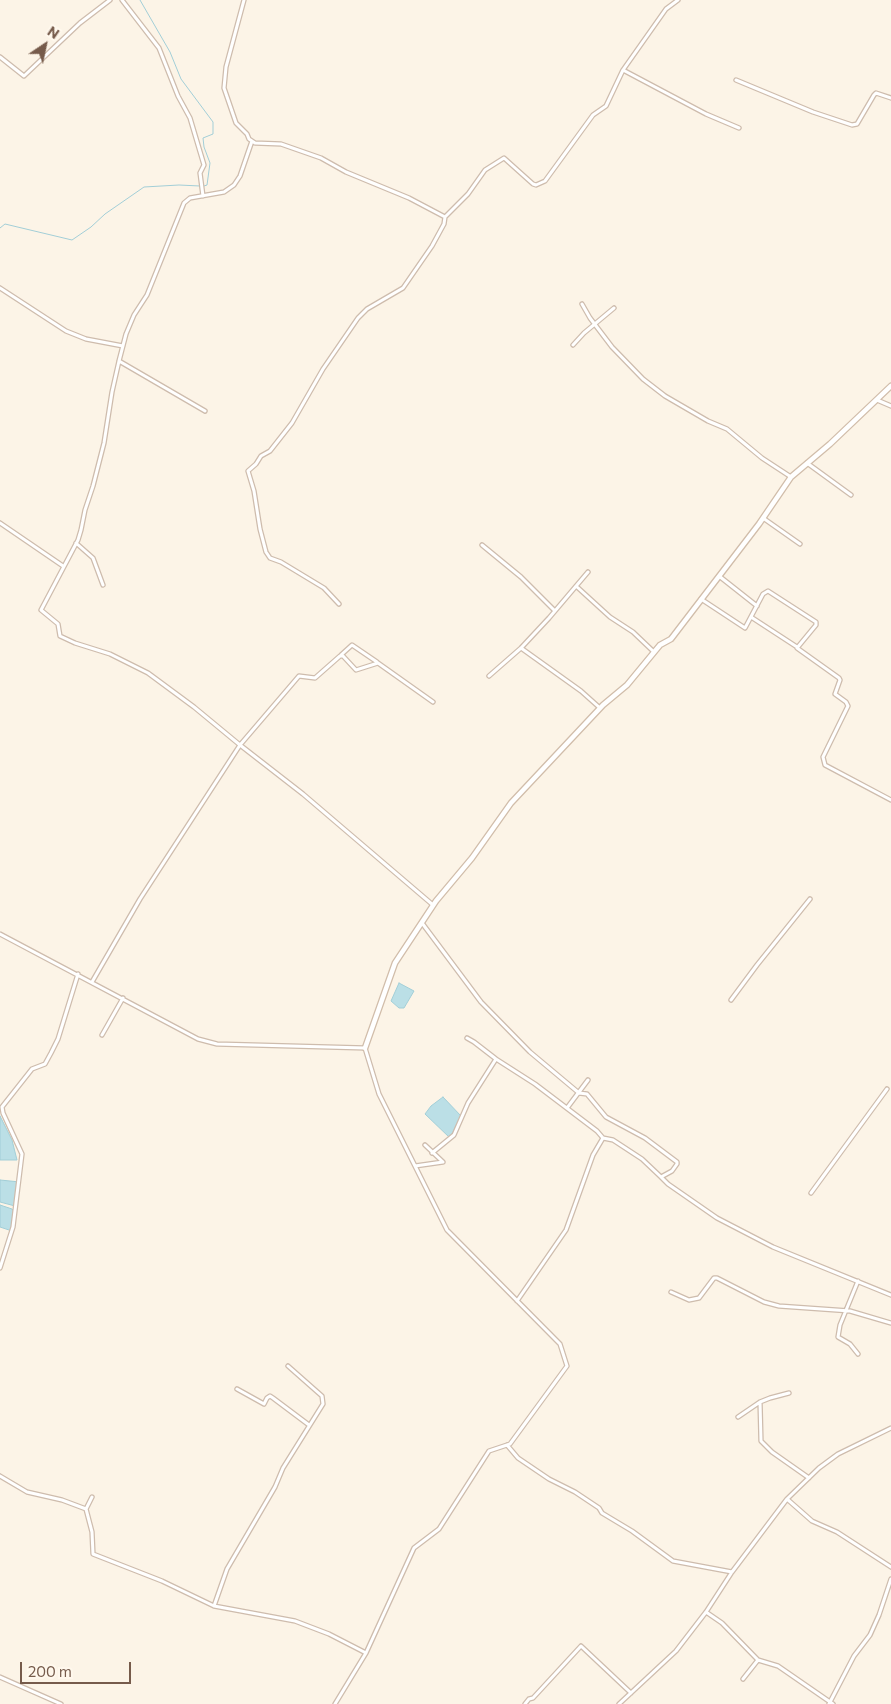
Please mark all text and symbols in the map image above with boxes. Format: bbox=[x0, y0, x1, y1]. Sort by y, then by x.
north arrow bbox=[20, 20, 70, 70]
text: N bbox=[45, 22, 63, 42]
scale bar bbox=[22, 1652, 134, 1684]
text: 200 m bbox=[28, 1662, 72, 1680]

